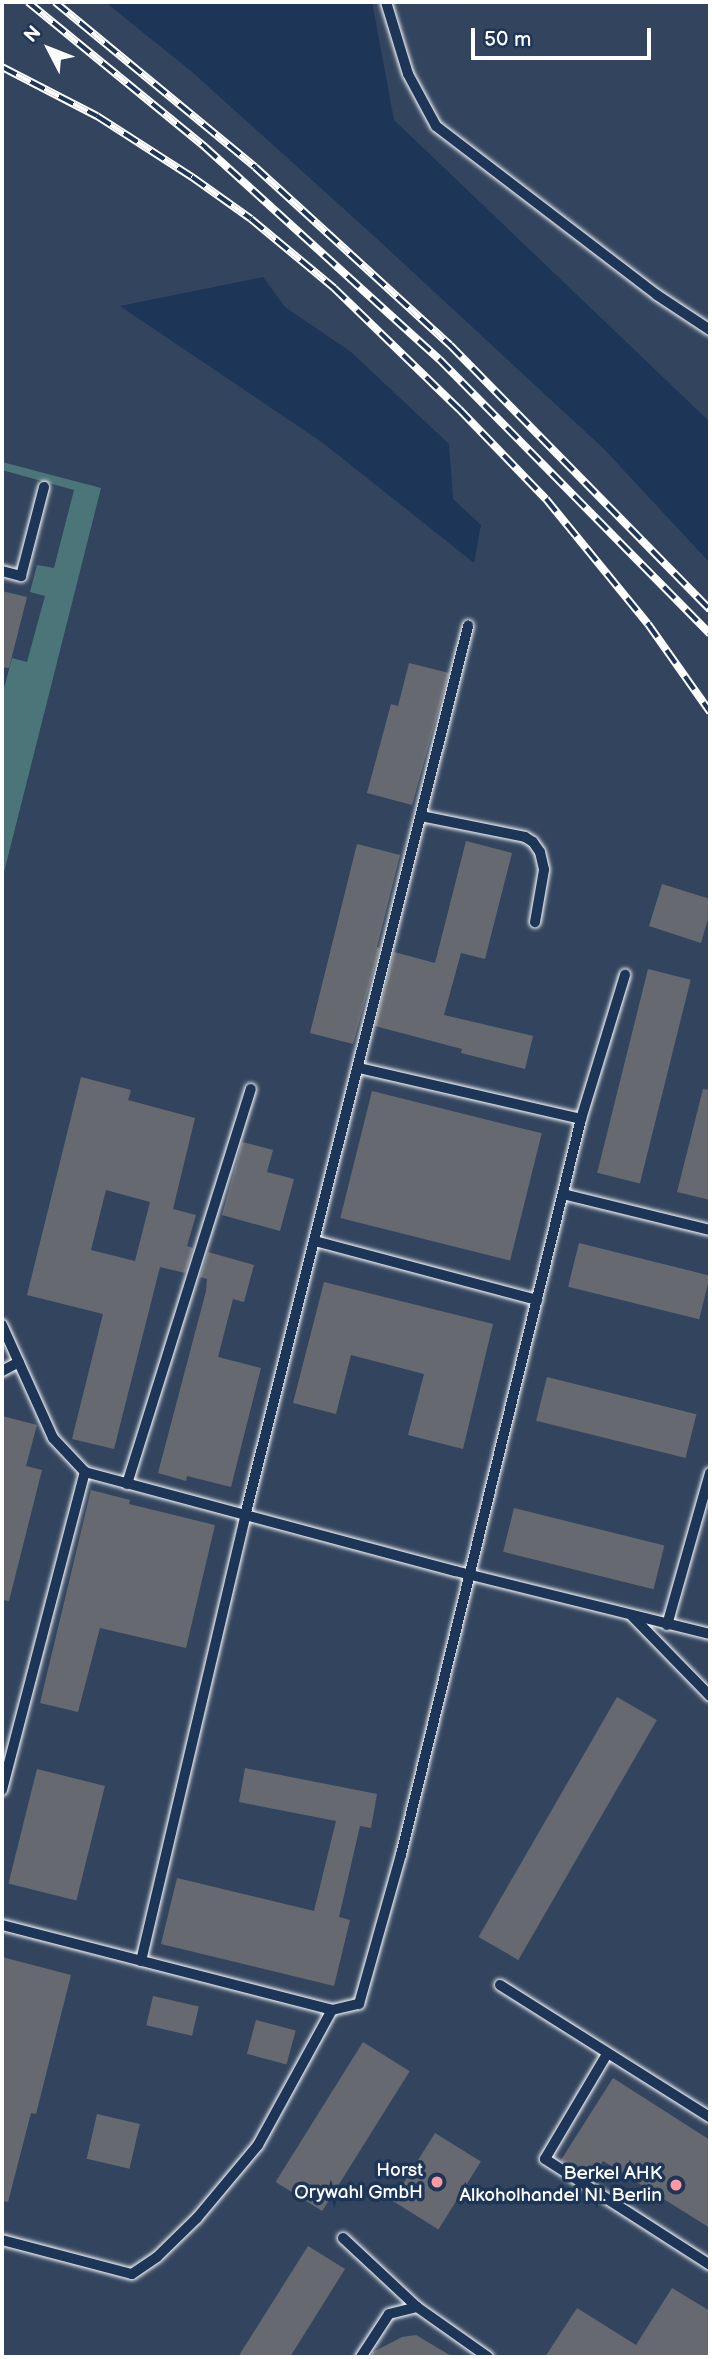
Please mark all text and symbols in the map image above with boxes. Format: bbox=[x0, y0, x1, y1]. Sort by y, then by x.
north arrow bbox=[14, 14, 84, 84]
scale bar bbox=[474, 14, 654, 58]
text: N bbox=[20, 22, 46, 48]
text: 50 m bbox=[484, 27, 531, 52]
place label: Horst Orywahl GmbH bbox=[294, 2160, 423, 2204]
place label: Berkel AHK Alkoholhandel Nl. Berlin bbox=[459, 2163, 662, 2207]
marker: Horst Orywahl GmbH bbox=[429, 2174, 445, 2190]
marker: Berkel AHK Alkoholhandel Nl. Berlin bbox=[668, 2177, 684, 2193]

